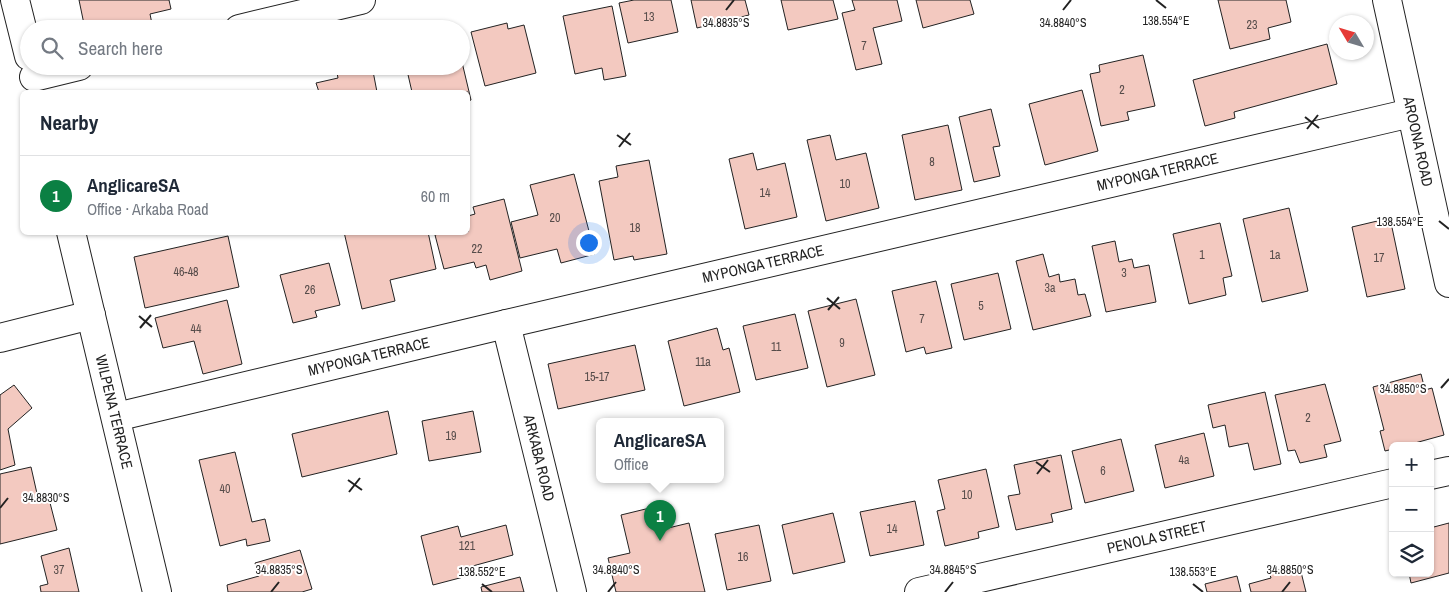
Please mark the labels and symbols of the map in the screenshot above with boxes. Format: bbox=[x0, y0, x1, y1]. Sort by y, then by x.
house number: 13 bbox=[644, 9, 654, 25]
text: 138.554°E bbox=[1143, 13, 1189, 29]
text: 34.8835°S bbox=[703, 15, 750, 31]
text: 34.8840°S bbox=[1040, 15, 1087, 31]
north arrow bbox=[1329, 15, 1374, 60]
house number: 23 bbox=[1247, 17, 1257, 33]
house number: 7 bbox=[861, 38, 867, 54]
house number: 2 bbox=[1119, 82, 1125, 98]
street label: AROONA ROAD bbox=[1398, 94, 1439, 189]
street label: MYPONGA TERRACE bbox=[1095, 147, 1220, 196]
house number: 8 bbox=[929, 154, 935, 170]
house number: 10 bbox=[840, 176, 850, 192]
house number: 14 bbox=[760, 185, 771, 201]
house number: 20 bbox=[550, 210, 560, 226]
text: 138.554°E bbox=[1377, 214, 1423, 230]
house number: 18 bbox=[630, 220, 640, 236]
your location bbox=[576, 230, 602, 256]
street label: MYPONGA TERRACE bbox=[700, 239, 826, 288]
house number: 22 bbox=[472, 241, 482, 257]
house number: 1 bbox=[1199, 247, 1205, 263]
house number: 1a bbox=[1270, 247, 1281, 263]
house number: 17 bbox=[1374, 250, 1385, 266]
house number: 46-48 bbox=[173, 264, 199, 280]
house number: 3 bbox=[1121, 265, 1127, 281]
house number: 3a bbox=[1045, 280, 1056, 296]
house number: 26 bbox=[305, 282, 315, 298]
house number: 5 bbox=[978, 298, 984, 314]
house number: 7 bbox=[919, 311, 925, 327]
house number: 44 bbox=[191, 321, 202, 337]
street label: MYPONGA TERRACE bbox=[306, 332, 432, 381]
house number: 9 bbox=[839, 335, 845, 351]
house number: 11 bbox=[771, 339, 782, 355]
street label: WILPENA TERRACE bbox=[91, 353, 138, 471]
house number: 11a bbox=[695, 354, 711, 370]
house number: 15-17 bbox=[584, 369, 610, 385]
text: 34.8850°S bbox=[1380, 381, 1427, 397]
house number: 2 bbox=[1305, 410, 1311, 426]
street label: ARKABA ROAD bbox=[518, 412, 560, 503]
house number: 19 bbox=[446, 428, 456, 444]
house number: 4a bbox=[1179, 452, 1190, 468]
house number: 6 bbox=[1100, 463, 1106, 479]
house number: 40 bbox=[220, 481, 230, 497]
house number: 10 bbox=[962, 487, 972, 503]
text: 34.8830°S bbox=[23, 490, 70, 506]
pin: 1 bbox=[644, 500, 676, 541]
street label: PENOLA STREET bbox=[1105, 515, 1209, 558]
house number: 14 bbox=[887, 521, 898, 537]
house number: 121 bbox=[459, 538, 476, 554]
house number: 16 bbox=[738, 549, 748, 565]
house number: 37 bbox=[54, 562, 65, 578]
text: 34.8835°S bbox=[256, 562, 303, 578]
text: 34.8840°S bbox=[593, 562, 640, 578]
text: 34.8845°S bbox=[930, 562, 977, 578]
text: 34.8850°S bbox=[1267, 562, 1314, 578]
text: 138.552°E bbox=[459, 564, 505, 580]
text: 138.553°E bbox=[1170, 564, 1216, 580]

